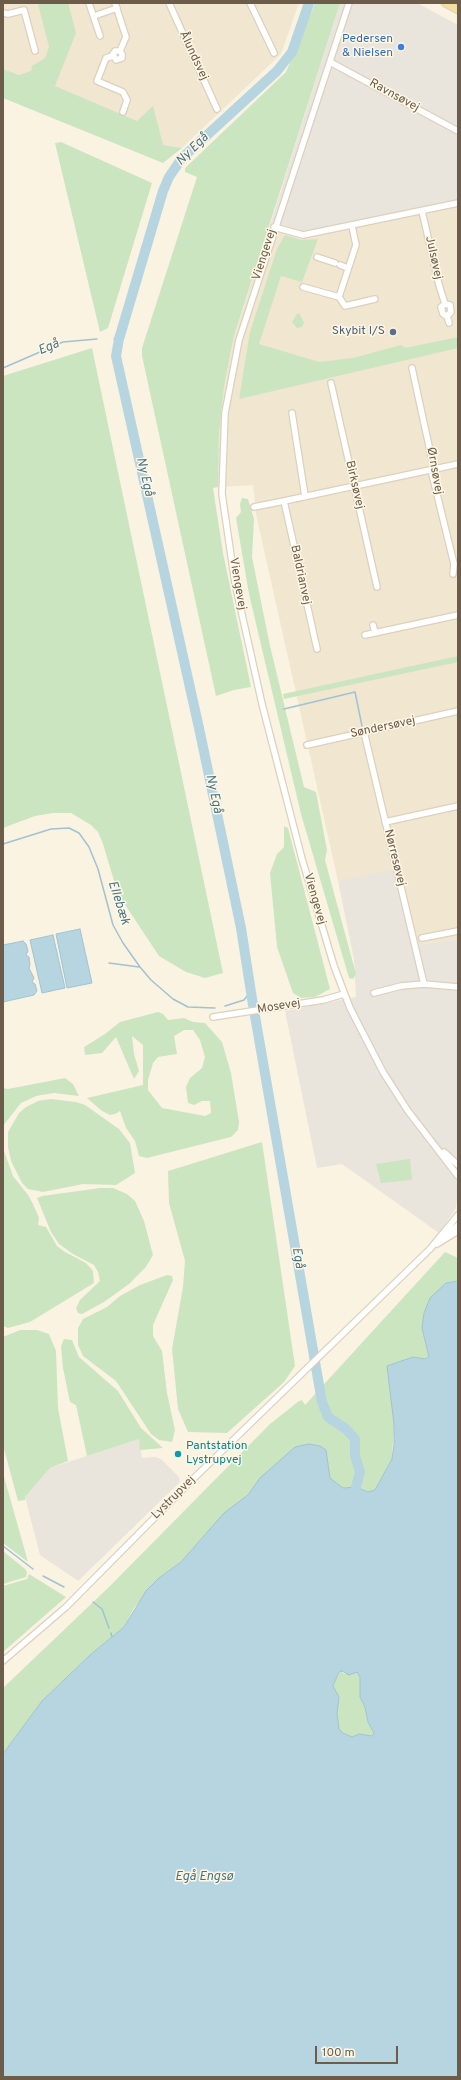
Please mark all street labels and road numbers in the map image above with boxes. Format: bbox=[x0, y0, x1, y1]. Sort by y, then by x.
street label: Ålundsvej bbox=[175, 29, 211, 83]
street label: Ravnsøvej bbox=[367, 76, 421, 116]
street label: Viengevej bbox=[250, 228, 280, 282]
street label: Julsøvej bbox=[421, 235, 445, 281]
street label: Ørnsøvej bbox=[423, 446, 445, 496]
street label: Birksøvej bbox=[341, 459, 367, 511]
street label: Baldrianvej bbox=[287, 544, 313, 606]
street label: Viengevej bbox=[225, 557, 249, 611]
street label: Søndersøvej bbox=[349, 714, 417, 742]
street label: Nørresøvej bbox=[380, 828, 408, 888]
street label: Viengevej bbox=[300, 872, 328, 926]
street label: Mosevej bbox=[256, 996, 302, 1018]
street label: Lystrupvej bbox=[149, 1473, 199, 1523]

